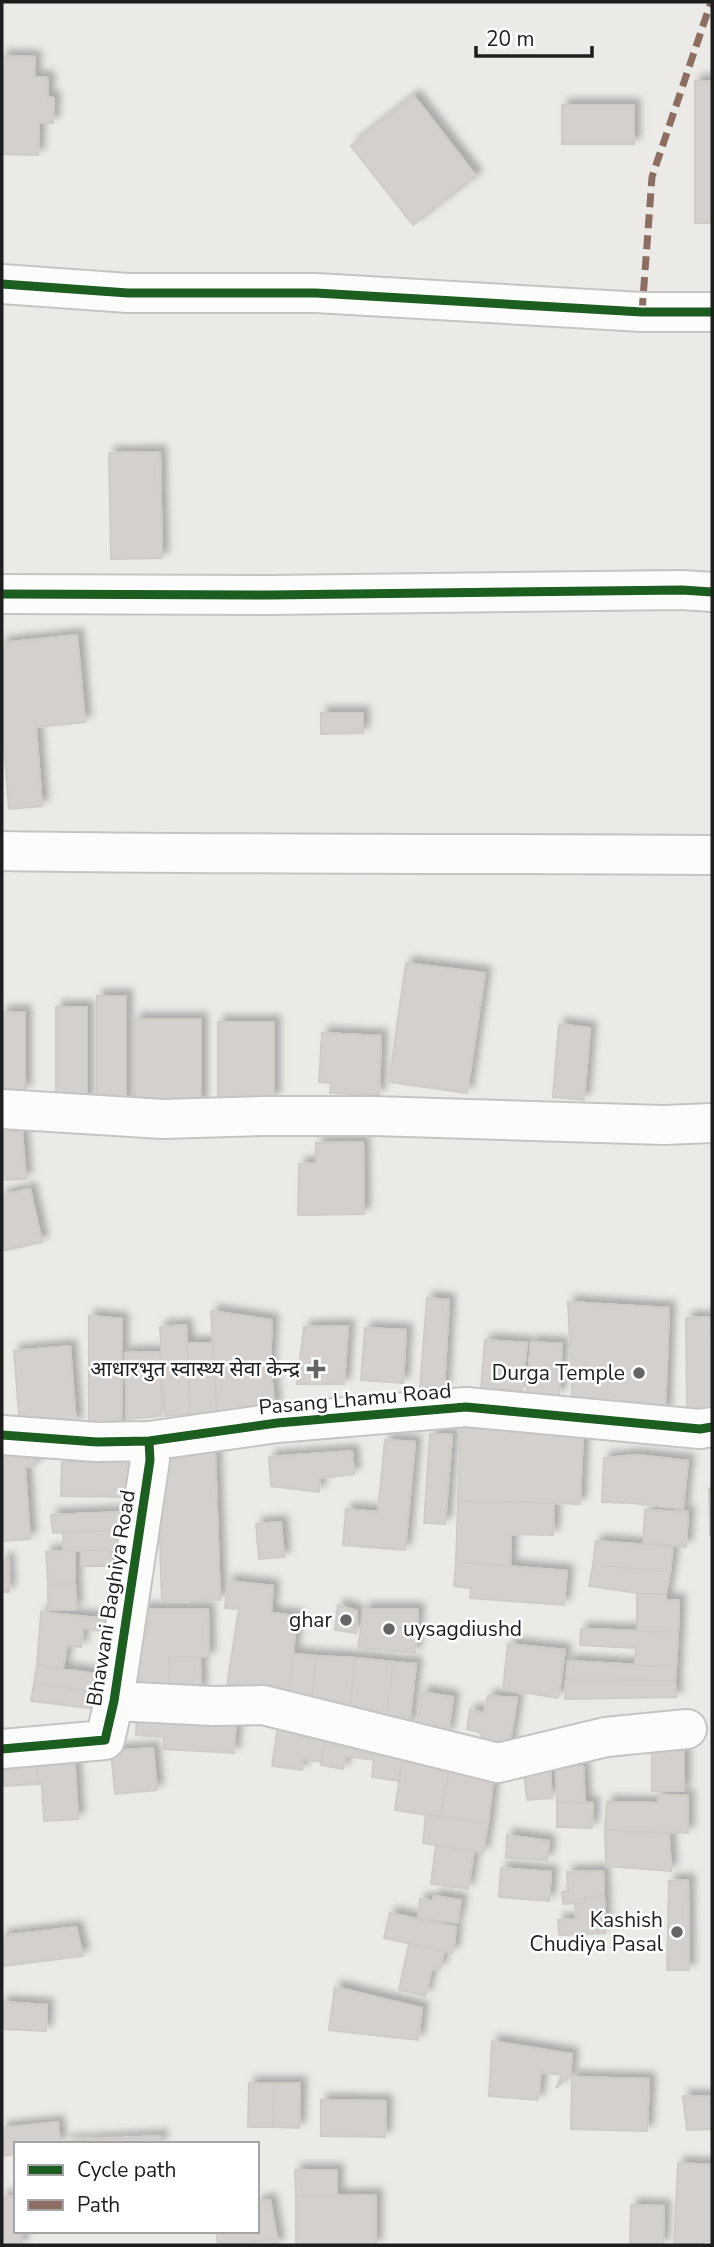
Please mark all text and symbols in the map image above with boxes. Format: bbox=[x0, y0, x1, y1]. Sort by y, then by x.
scale bar bbox=[476, 14, 592, 58]
text: 20 m bbox=[486, 25, 535, 53]
place label: आधारभुत स्वास्थ्य सेवा केन्द्र bbox=[90, 1355, 301, 1383]
marker: आधारभुत स्वास्थ्य सेवा केन्द्र bbox=[306, 1359, 326, 1379]
place label: Durga Temple bbox=[492, 1359, 625, 1387]
marker: Durga Temple bbox=[631, 1365, 647, 1381]
street label: Pasang Lhamu Road bbox=[258, 1377, 452, 1421]
street label: Bhawani Baghiya Road bbox=[80, 1488, 142, 1708]
place label: ghar bbox=[289, 1606, 332, 1634]
marker: ghar bbox=[338, 1612, 354, 1628]
place label: uysagdiushd bbox=[403, 1615, 522, 1643]
marker: uysagdiushd bbox=[381, 1621, 397, 1637]
place label: Kashish Chudiya Pasal bbox=[530, 1906, 664, 1958]
marker: Kashish Chudiya Pasal bbox=[669, 1924, 685, 1940]
legend bbox=[14, 2142, 259, 2233]
text: Cycle path bbox=[77, 2156, 176, 2184]
text: Path bbox=[77, 2191, 120, 2219]

